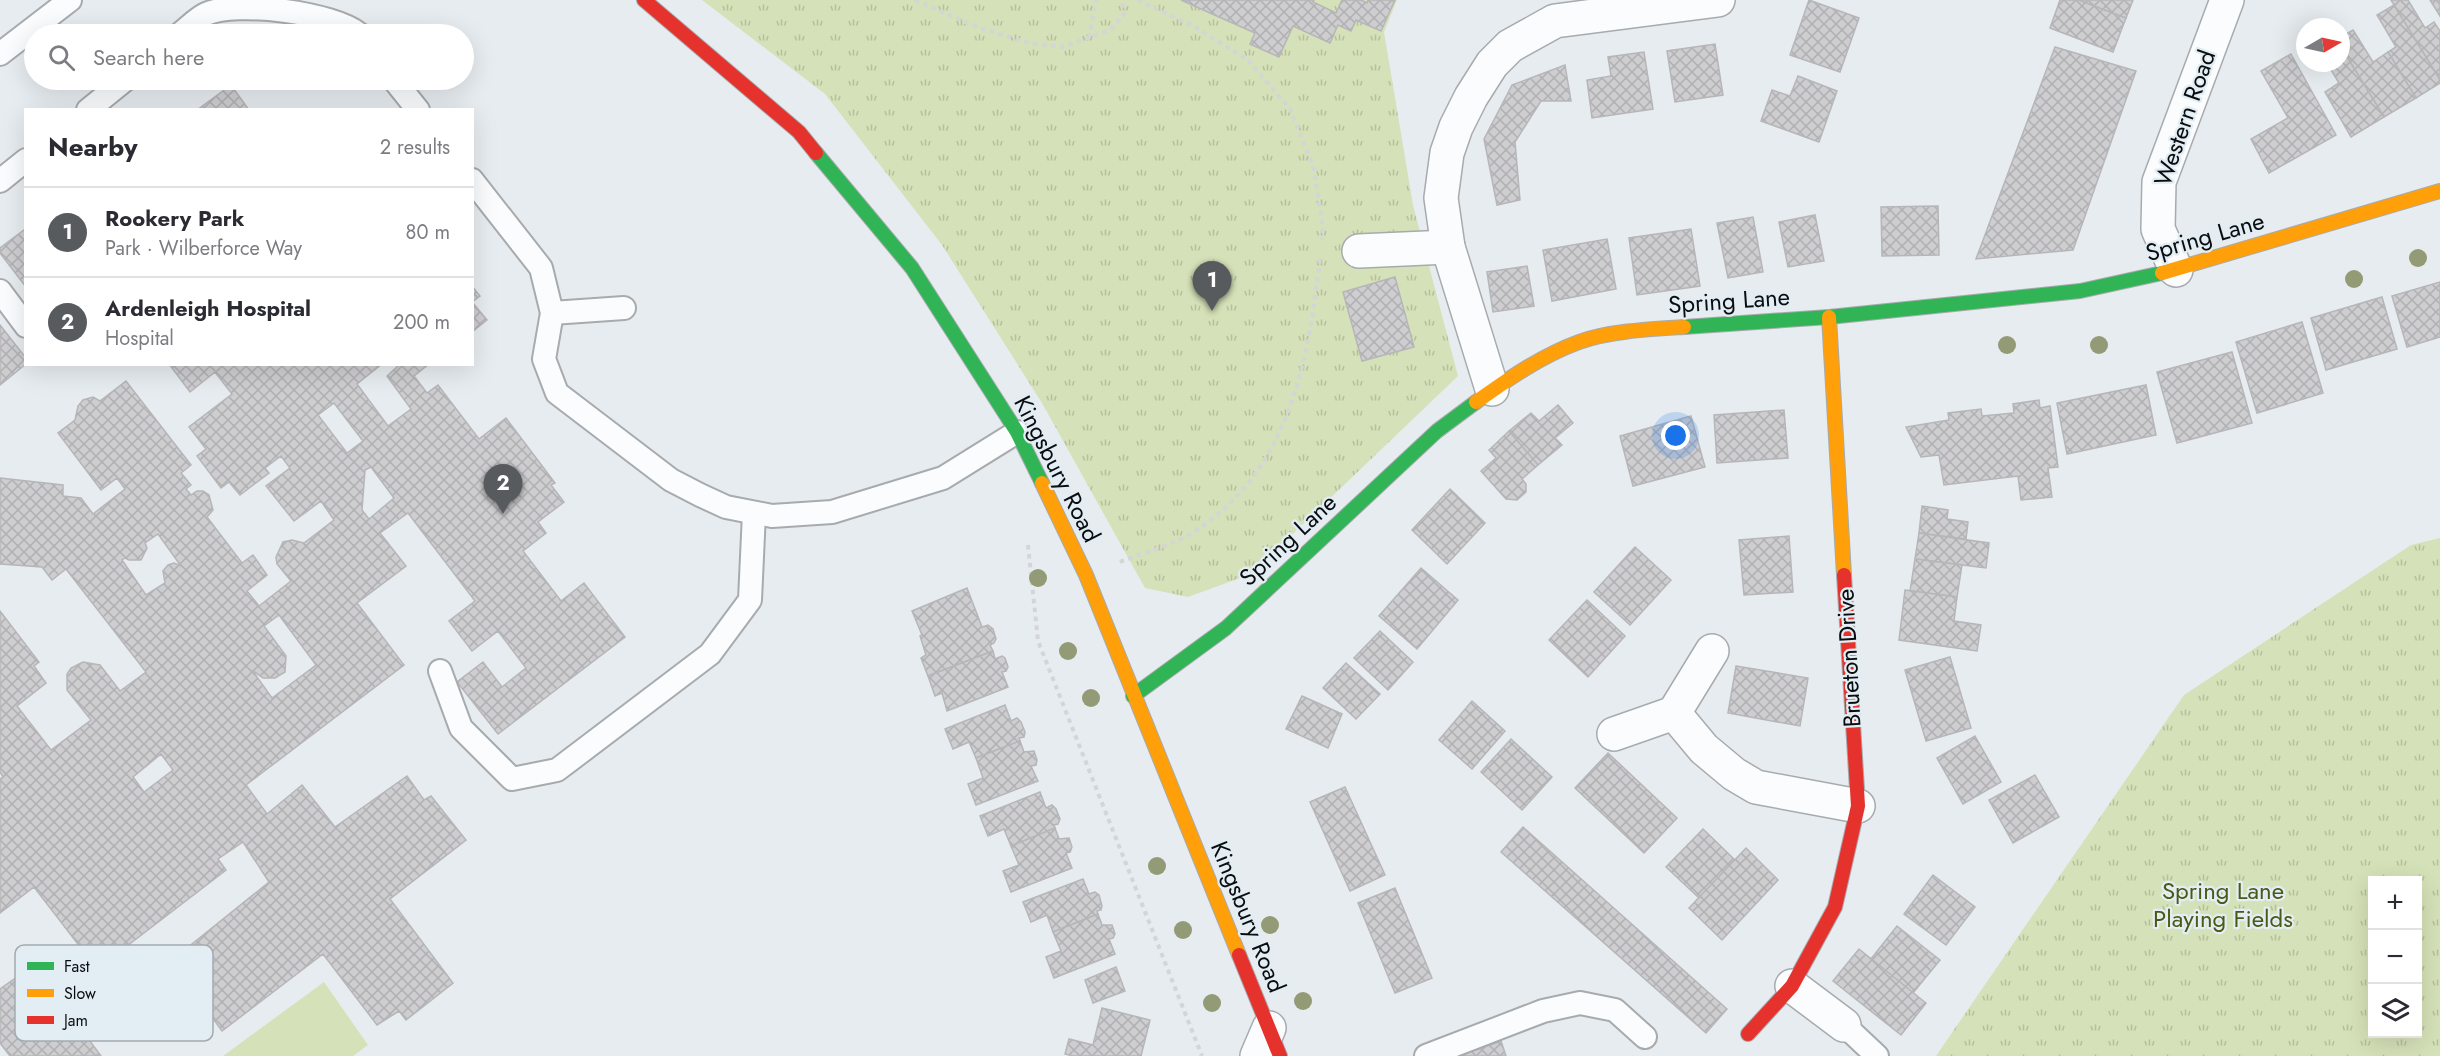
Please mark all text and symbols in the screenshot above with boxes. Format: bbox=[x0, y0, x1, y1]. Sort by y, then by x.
north arrow bbox=[2296, 18, 2350, 72]
search box bbox=[24, 24, 474, 90]
icon: search bbox=[45, 41, 78, 74]
text: Search here bbox=[93, 41, 204, 73]
street label: Western Road bbox=[2145, 45, 2224, 191]
text: Nearby bbox=[48, 128, 137, 166]
text: 2 results bbox=[380, 133, 450, 162]
text: Rookery Park bbox=[105, 202, 245, 234]
street label: Spring Lane bbox=[2141, 203, 2268, 270]
text: 1 bbox=[62, 218, 73, 247]
text: 80 m bbox=[405, 218, 450, 247]
text: Park · Wilberforce Way bbox=[105, 234, 302, 263]
pin: 1 bbox=[1192, 262, 1232, 311]
street label: Spring Lane bbox=[1667, 279, 1791, 322]
text: Ardenleigh Hospital bbox=[105, 292, 311, 324]
text: 2 bbox=[61, 308, 74, 337]
text: 200 m bbox=[393, 308, 450, 337]
text: Hospital bbox=[105, 324, 174, 353]
street label: Kingsbury Road bbox=[1005, 389, 1109, 548]
your location bbox=[1661, 421, 1690, 450]
pin: 2 bbox=[484, 464, 522, 514]
street label: Spring Lane bbox=[1231, 485, 1344, 594]
street label: Brueton Drive bbox=[1827, 588, 1870, 728]
street label: Kingsbury Road bbox=[1202, 836, 1295, 998]
park label: Spring Lane Playing Fields bbox=[2153, 873, 2293, 936]
map controls bbox=[2368, 876, 2422, 1038]
button: + bbox=[2368, 876, 2422, 930]
button: − bbox=[2368, 930, 2422, 984]
legend bbox=[15, 945, 213, 1041]
text: Fast bbox=[64, 955, 90, 978]
text: Slow bbox=[64, 982, 96, 1005]
button: layers bbox=[2368, 984, 2422, 1038]
text: Jam bbox=[62, 1009, 88, 1032]

